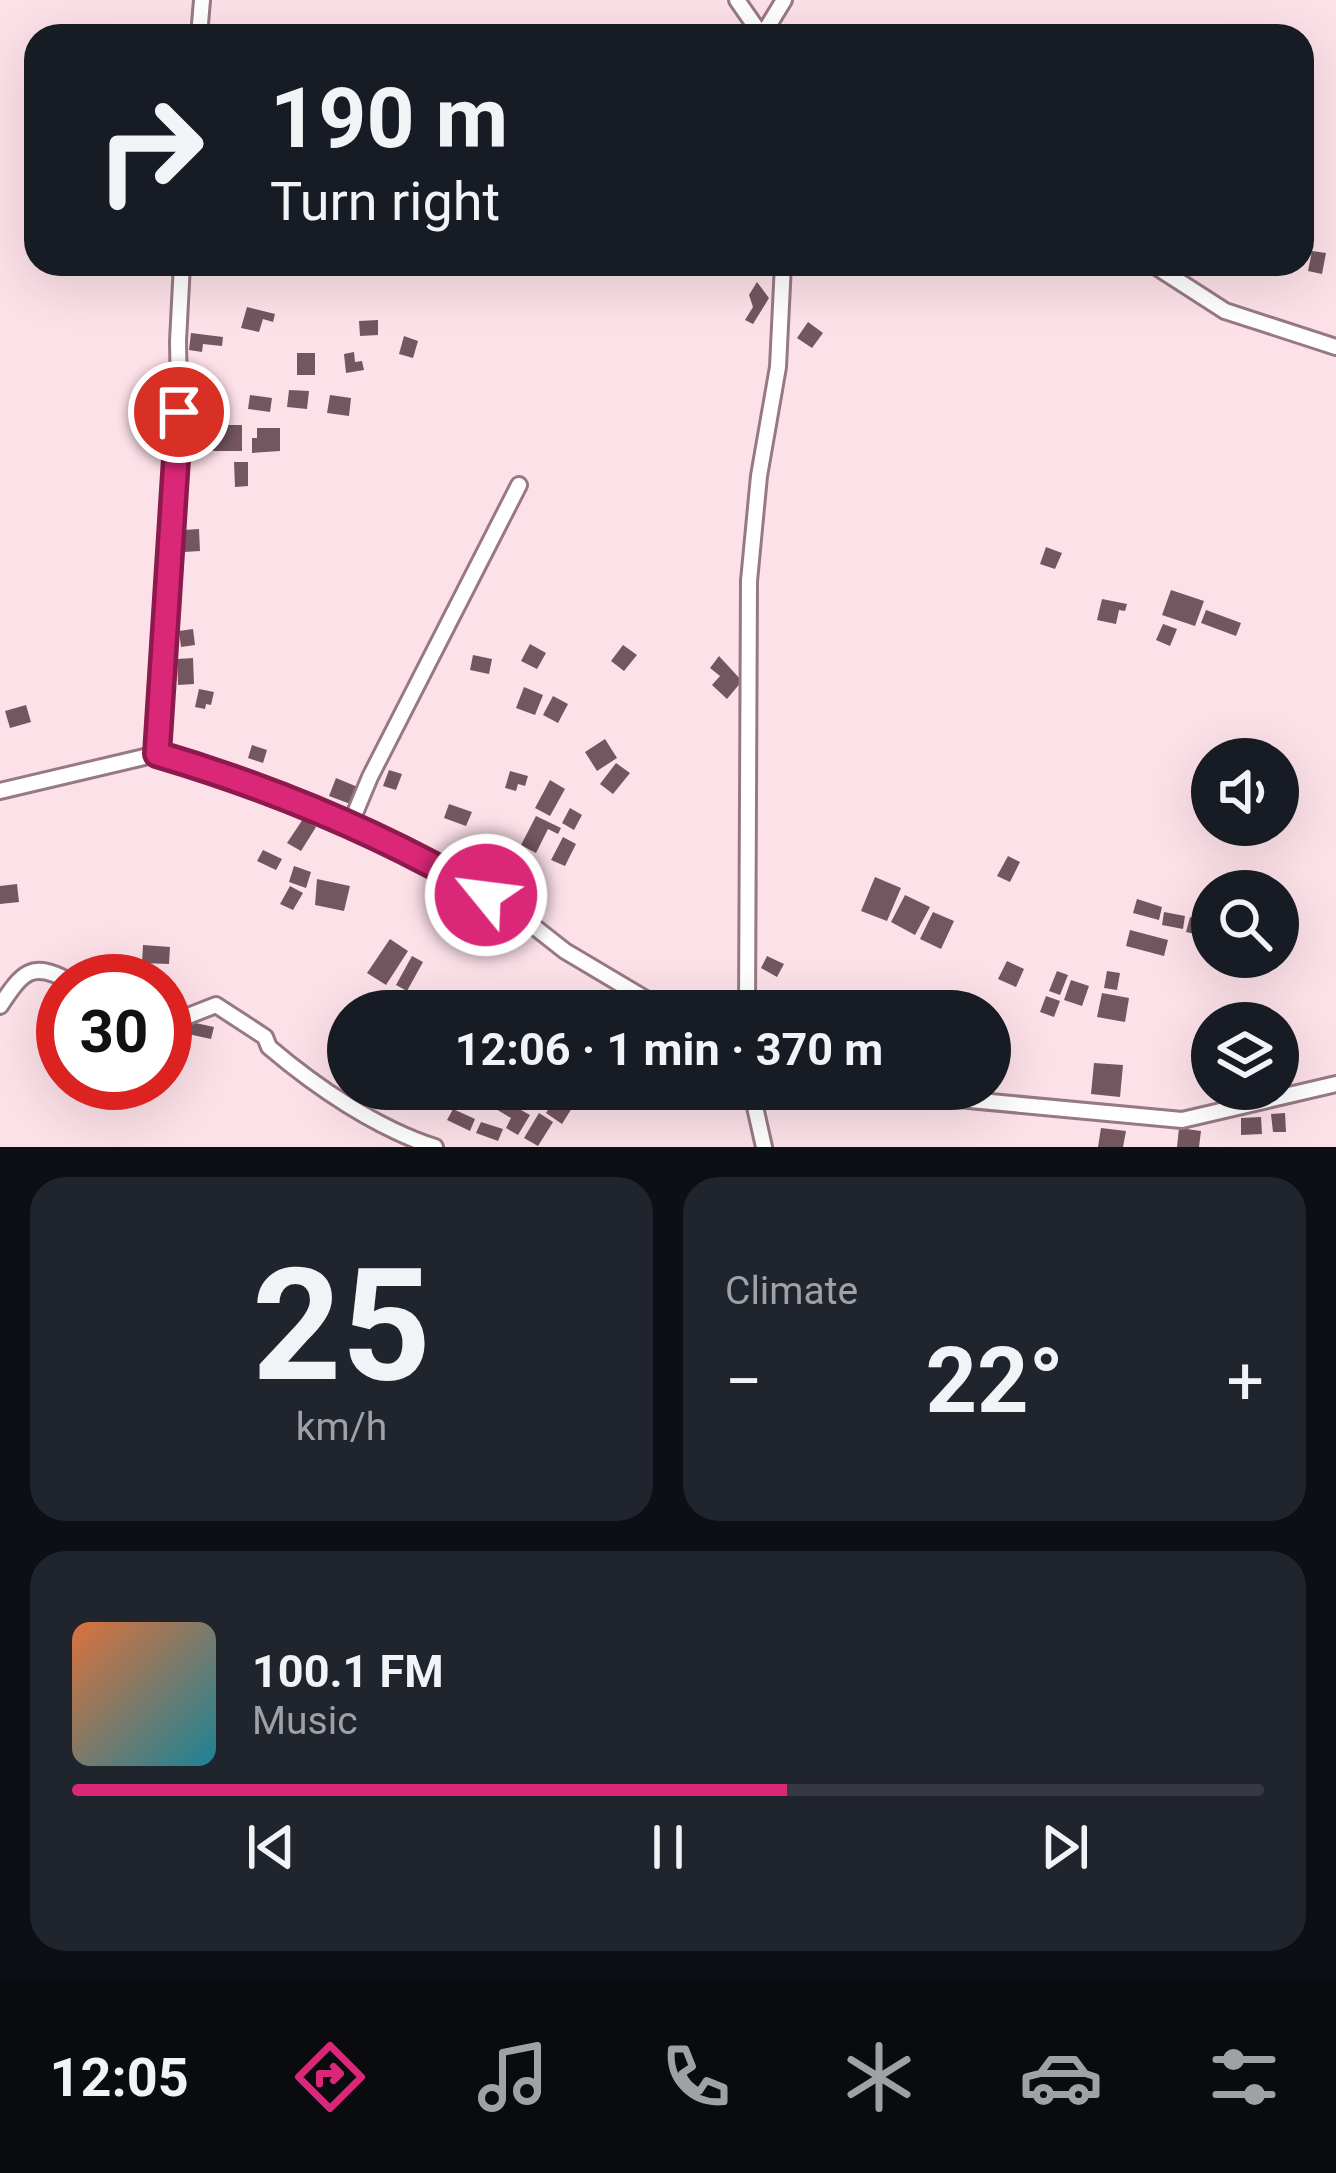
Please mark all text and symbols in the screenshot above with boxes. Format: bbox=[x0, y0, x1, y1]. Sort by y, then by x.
text: 190 m bbox=[270, 69, 508, 168]
icon: right bbox=[72, 72, 228, 228]
text: Turn right bbox=[270, 170, 500, 233]
pin bbox=[128, 361, 230, 463]
icon: arrive bbox=[146, 379, 212, 445]
map controls bbox=[1191, 738, 1299, 1110]
button: sound bbox=[1191, 738, 1299, 846]
position arrow bbox=[423, 832, 549, 958]
button: search bbox=[1191, 870, 1299, 978]
speed limit sign: 30 bbox=[36, 954, 192, 1110]
button: layers bbox=[1191, 1002, 1299, 1110]
text: 12:06 · 1 min · 370 m bbox=[455, 1023, 883, 1076]
text: 25 bbox=[252, 1234, 431, 1417]
text: Climate bbox=[725, 1268, 858, 1314]
text: 22° bbox=[925, 1329, 1064, 1434]
text: − bbox=[725, 1343, 763, 1420]
text: + bbox=[1227, 1343, 1264, 1420]
text: km/h bbox=[296, 1404, 387, 1450]
text: 100.1 FM bbox=[252, 1645, 444, 1698]
text: Music bbox=[252, 1698, 358, 1744]
icon: previous bbox=[238, 1814, 304, 1880]
icon: pause bbox=[635, 1814, 701, 1880]
icon: next bbox=[1032, 1814, 1098, 1880]
icon: directions bbox=[288, 2035, 372, 2119]
icon: music bbox=[471, 2035, 555, 2119]
icon: phone bbox=[654, 2035, 738, 2119]
icon: climate bbox=[837, 2035, 921, 2119]
icon: car bbox=[1019, 2035, 1103, 2119]
icon: filters bbox=[1202, 2035, 1286, 2119]
text: 12:05 bbox=[49, 2046, 189, 2109]

